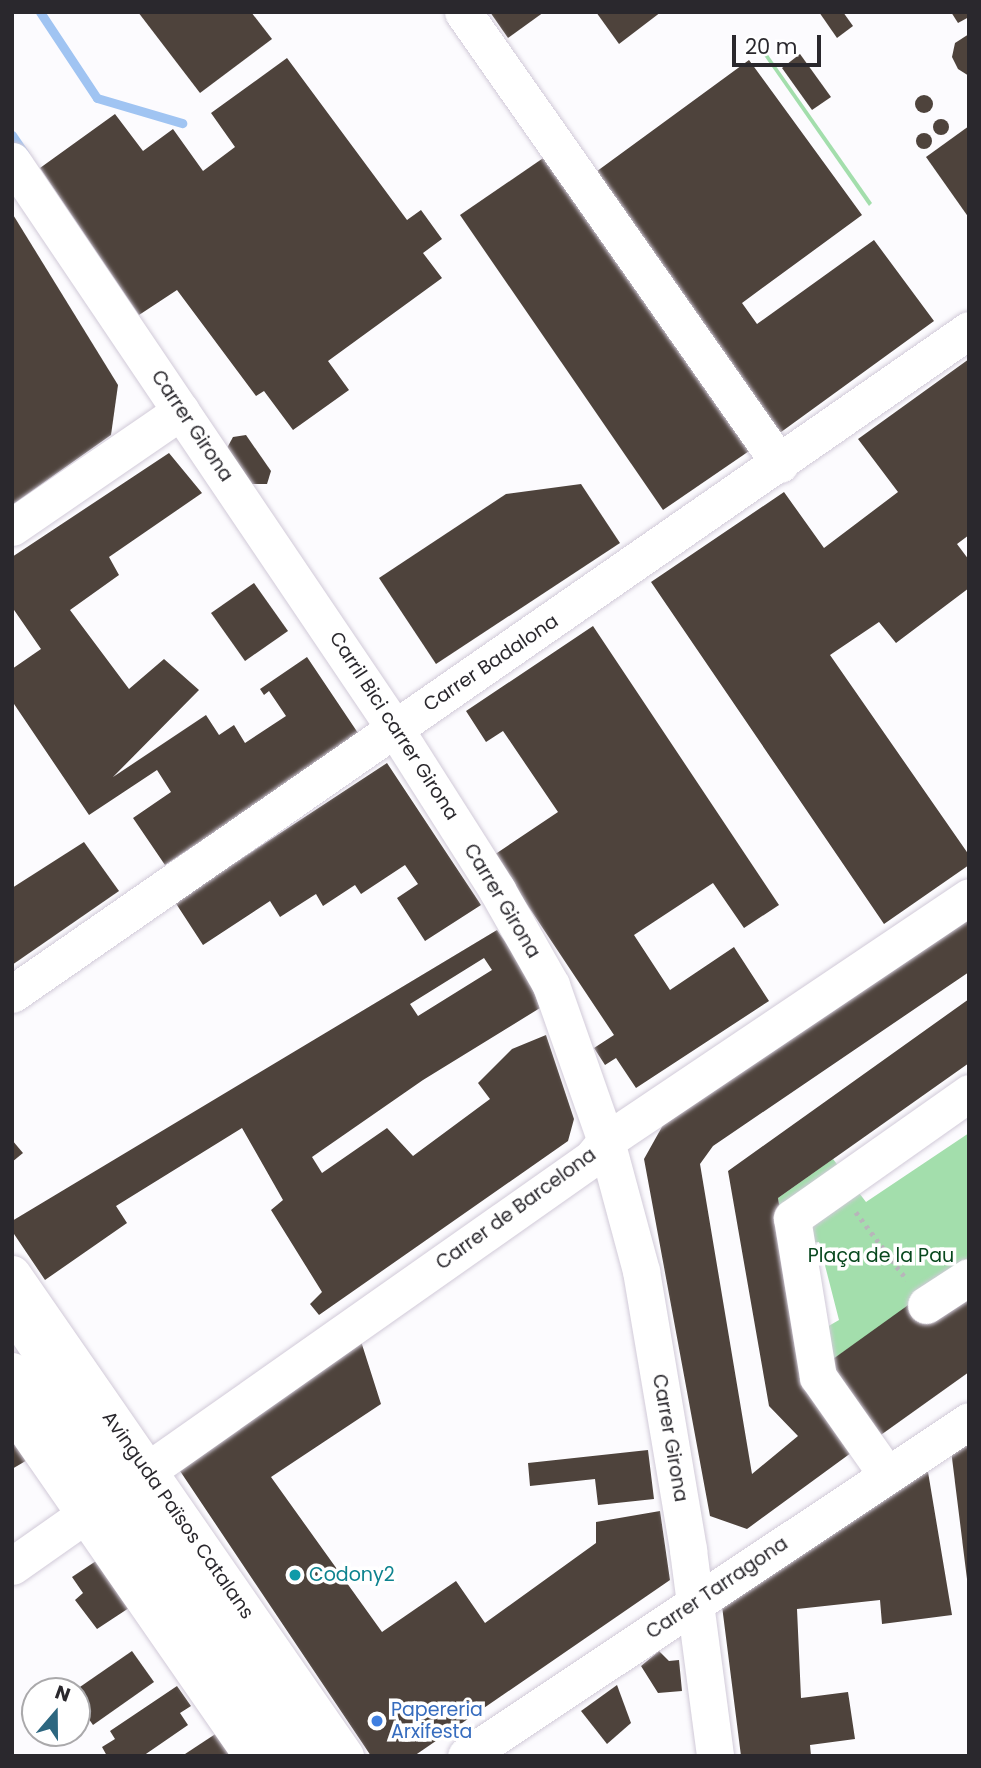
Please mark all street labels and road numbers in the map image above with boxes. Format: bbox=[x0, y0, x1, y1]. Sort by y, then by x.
street label: Carrer Girona bbox=[146, 366, 238, 486]
street label: Carrer Badalona bbox=[419, 609, 563, 717]
street label: Carril Bici carrer Girona bbox=[325, 628, 463, 824]
street label: Carrer Girona bbox=[459, 840, 545, 962]
street label: Carrer de Barcelona bbox=[432, 1143, 600, 1275]
street label: Carrer Girona bbox=[648, 1372, 692, 1504]
street label: Avinguda Països Catalans bbox=[97, 1407, 259, 1623]
street label: Carrer Tarragona bbox=[642, 1532, 792, 1644]

